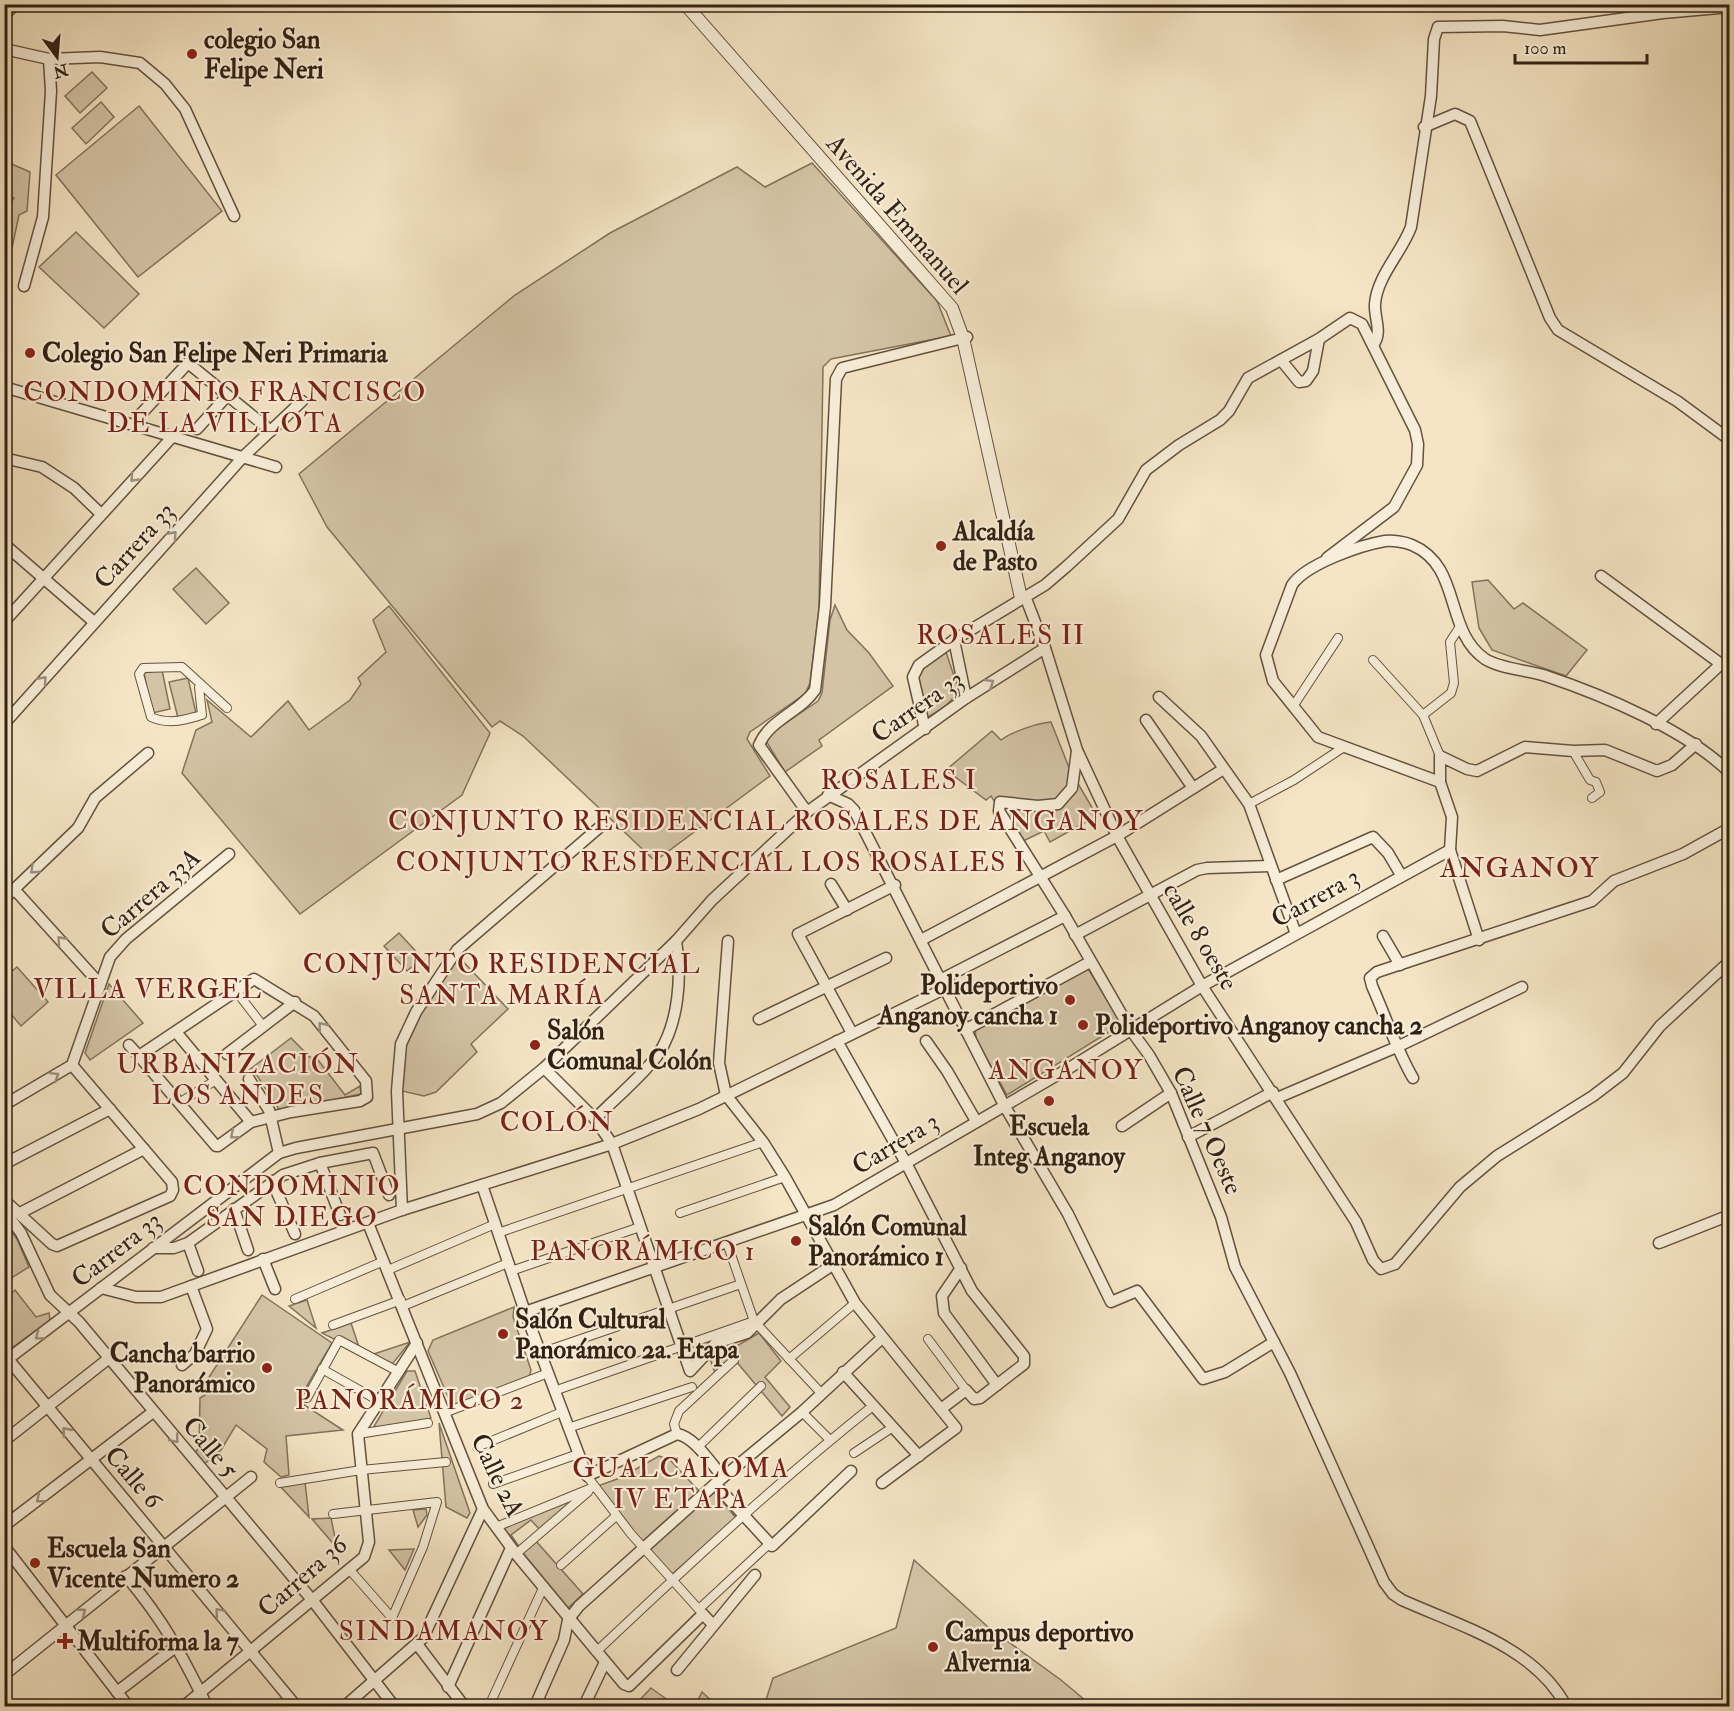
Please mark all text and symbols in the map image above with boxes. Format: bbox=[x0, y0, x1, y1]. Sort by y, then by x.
place label: colegio San Felipe Neri bbox=[204, 24, 324, 87]
north arrow bbox=[27, 27, 87, 87]
scale bar bbox=[1515, 27, 1647, 65]
text: 100 m bbox=[1524, 37, 1567, 60]
marker: colegio San Felipe Neri bbox=[185, 47, 199, 61]
text: N bbox=[51, 59, 71, 82]
street label: Avenida Emmanuel bbox=[819, 128, 975, 301]
place label: Colegio San Felipe Neri Primaria bbox=[42, 338, 389, 371]
marker: Colegio San Felipe Neri Primaria bbox=[23, 346, 37, 360]
district label: CONDOMINIO FRANCISCO DE LA VILLOTA bbox=[23, 376, 427, 440]
one-way arrow bbox=[131, 470, 142, 481]
street label: Carrera 33 bbox=[88, 496, 182, 596]
place label: Alcaldía de Pasto bbox=[952, 516, 1038, 578]
one-way arrow bbox=[166, 531, 177, 541]
marker: Alcaldía de Pasto bbox=[934, 539, 948, 553]
district label: ROSALES II bbox=[916, 619, 1086, 652]
street label: Carrera 33 bbox=[865, 663, 970, 750]
one-way arrow bbox=[36, 676, 47, 687]
one-way arrow bbox=[983, 679, 994, 690]
district label: ROSALES I bbox=[820, 764, 978, 797]
district label: CONJUNTO RESIDENCIAL ROSALES DE ANGANOY bbox=[388, 805, 1144, 838]
street label: Carrera 33A bbox=[94, 841, 208, 946]
district label: CONJUNTO RESIDENCIAL LOS ROSALES I bbox=[396, 846, 1026, 879]
district label: ANGANOY bbox=[1439, 851, 1600, 886]
street label: Carrera 3 bbox=[1266, 861, 1365, 935]
one-way arrow bbox=[30, 863, 40, 874]
street label: calle 8 oeste bbox=[1156, 877, 1245, 996]
one-way arrow bbox=[57, 936, 68, 947]
district label: CONJUNTO RESIDENCIAL SANTA MARÍA bbox=[303, 948, 701, 1012]
place label: Polideportivo Anganoy cancha 1 bbox=[877, 970, 1058, 1033]
district label: VILLA VERGEL bbox=[33, 973, 263, 1006]
marker: Polideportivo Anganoy cancha 1 bbox=[1063, 993, 1077, 1007]
place label: Polideportivo Anganoy cancha 2 bbox=[1095, 1010, 1423, 1043]
place label: Salón Comunal Colón bbox=[547, 1015, 713, 1077]
marker: Polideportivo Anganoy cancha 2 bbox=[1076, 1018, 1090, 1032]
one-way arrow bbox=[318, 1022, 329, 1033]
marker: Salón Comunal Colón bbox=[528, 1038, 542, 1052]
district label: URBANIZACIÓN LOS ANDES bbox=[116, 1047, 360, 1112]
district label: ANGANOY bbox=[988, 1054, 1143, 1087]
street label: Calle 7 Oeste bbox=[1165, 1061, 1250, 1200]
one-way arrow bbox=[49, 1071, 59, 1083]
marker: Escuela Integ Anganoy bbox=[1042, 1094, 1056, 1108]
district label: COLÓN bbox=[500, 1105, 614, 1139]
street label: Carrera 3 bbox=[846, 1106, 945, 1182]
place label: Escuela Integ Anganoy bbox=[973, 1111, 1127, 1174]
one-way arrow bbox=[230, 1128, 241, 1139]
district label: CONDOMINIO SAN DIEGO bbox=[183, 1170, 401, 1234]
street label: Carrera 33 bbox=[65, 1205, 168, 1295]
place label: Salón Comunal Panorámico 1 bbox=[808, 1211, 967, 1273]
district label: PANORÁMICO 1 bbox=[530, 1234, 756, 1268]
marker: Salón Comunal Panorámico 1 bbox=[789, 1234, 803, 1248]
place label: Salón Cultural Panorámico 2a. Etapa bbox=[515, 1304, 740, 1367]
marker: Salón Cultural Panorámico 2a. Etapa bbox=[496, 1327, 510, 1341]
one-way arrow bbox=[35, 1329, 46, 1340]
place label: Cancha barrio Panorámico bbox=[110, 1338, 255, 1400]
marker: Cancha barrio Panorámico bbox=[260, 1361, 274, 1375]
district label: PANORÁMICO 2 bbox=[295, 1383, 525, 1417]
street label: Calle 5 bbox=[175, 1410, 246, 1485]
one-way arrow bbox=[63, 1427, 74, 1438]
street label: Calle 2A bbox=[463, 1428, 531, 1523]
one-way arrow bbox=[167, 1432, 178, 1443]
street label: Calle 6 bbox=[97, 1440, 170, 1517]
district label: GUALCALOMA IV ETAPA bbox=[572, 1452, 790, 1516]
one-way arrow bbox=[35, 1492, 46, 1503]
street label: Carrera 36 bbox=[251, 1528, 356, 1624]
place label: Escuela San Vicente Numero 2 bbox=[46, 1533, 239, 1595]
marker: Escuela San Vicente Numero 2 bbox=[28, 1556, 42, 1570]
one-way arrow bbox=[76, 1608, 87, 1619]
one-way arrow bbox=[216, 1608, 227, 1619]
district label: SINDAMANOY bbox=[339, 1615, 549, 1648]
place label: Campus deportivo Alvernia bbox=[944, 1617, 1134, 1679]
place label: Multiforma la 7 bbox=[76, 1626, 239, 1658]
marker: Multiforma la 7 bbox=[58, 1634, 72, 1648]
marker: Campus deportivo Alvernia bbox=[926, 1640, 940, 1654]

